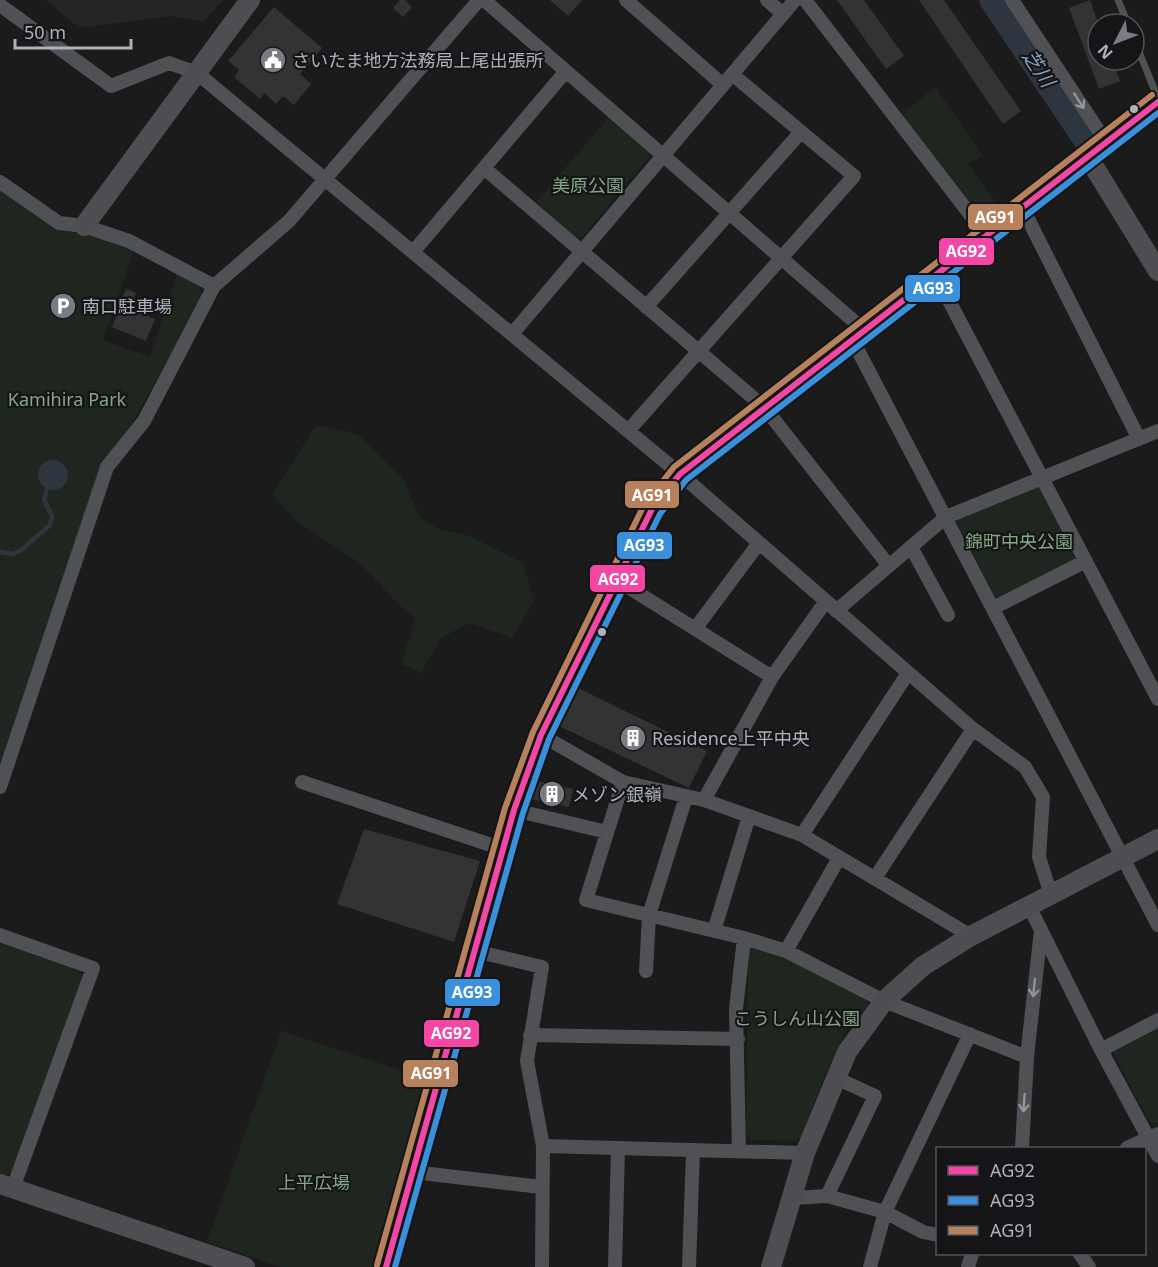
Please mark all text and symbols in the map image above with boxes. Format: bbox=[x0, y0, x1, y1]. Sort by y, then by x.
scale bar bbox=[15, 12, 130, 50]
north arrow bbox=[1086, 12, 1146, 72]
text: 50 m bbox=[24, 20, 66, 44]
text: N bbox=[1092, 40, 1117, 64]
water label: 芝川 bbox=[1017, 44, 1062, 94]
public building icon: さいたま地方法務局上尾出張所 bbox=[258, 45, 288, 75]
place label: さいたま地方法務局上尾出張所 bbox=[292, 48, 543, 72]
one-way arrow bbox=[1073, 93, 1085, 109]
unlabelled marker bbox=[1128, 103, 1140, 115]
park label: 美原公園 bbox=[552, 173, 624, 197]
line badge: AG91 bbox=[967, 203, 1024, 231]
text: AG91 bbox=[975, 206, 1015, 228]
line badge: AG92 bbox=[938, 237, 995, 266]
text: AG92 bbox=[946, 240, 986, 262]
line badge: AG93 bbox=[904, 274, 961, 303]
text: AG93 bbox=[913, 277, 953, 299]
parking icon: 南口駐車場 bbox=[48, 291, 78, 321]
place label: 南口駐車場 bbox=[82, 294, 172, 318]
park label: Kamihira Park bbox=[8, 387, 127, 411]
line badge: AG91 bbox=[624, 480, 680, 509]
text: AG91 bbox=[632, 484, 672, 506]
park label: 錦町中央公園 bbox=[965, 529, 1073, 553]
line badge: AG93 bbox=[616, 531, 673, 560]
text: AG93 bbox=[624, 534, 664, 556]
line badge: AG92 bbox=[589, 564, 646, 593]
text: AG92 bbox=[598, 568, 638, 590]
unlabelled marker bbox=[596, 626, 608, 638]
building icon: Residence上平中央 bbox=[618, 723, 648, 753]
place label: Residence上平中央 bbox=[652, 726, 810, 750]
building icon: メゾン銀嶺 bbox=[537, 779, 567, 809]
place label: メゾン銀嶺 bbox=[572, 782, 662, 806]
one-way arrow bbox=[1029, 977, 1040, 997]
line badge: AG93 bbox=[444, 978, 501, 1007]
text: AG93 bbox=[452, 981, 492, 1003]
park label: こうしん山公園 bbox=[734, 1006, 860, 1030]
line badge: AG92 bbox=[423, 1019, 480, 1048]
text: AG92 bbox=[431, 1022, 471, 1044]
line badge: AG91 bbox=[402, 1059, 459, 1088]
text: AG91 bbox=[411, 1062, 451, 1084]
one-way arrow bbox=[1018, 1092, 1029, 1112]
legend bbox=[936, 1147, 1146, 1255]
text: AG92 bbox=[990, 1158, 1035, 1182]
park label: 上平広場 bbox=[278, 1170, 350, 1194]
text: AG93 bbox=[990, 1188, 1035, 1212]
text: AG91 bbox=[990, 1218, 1035, 1242]

